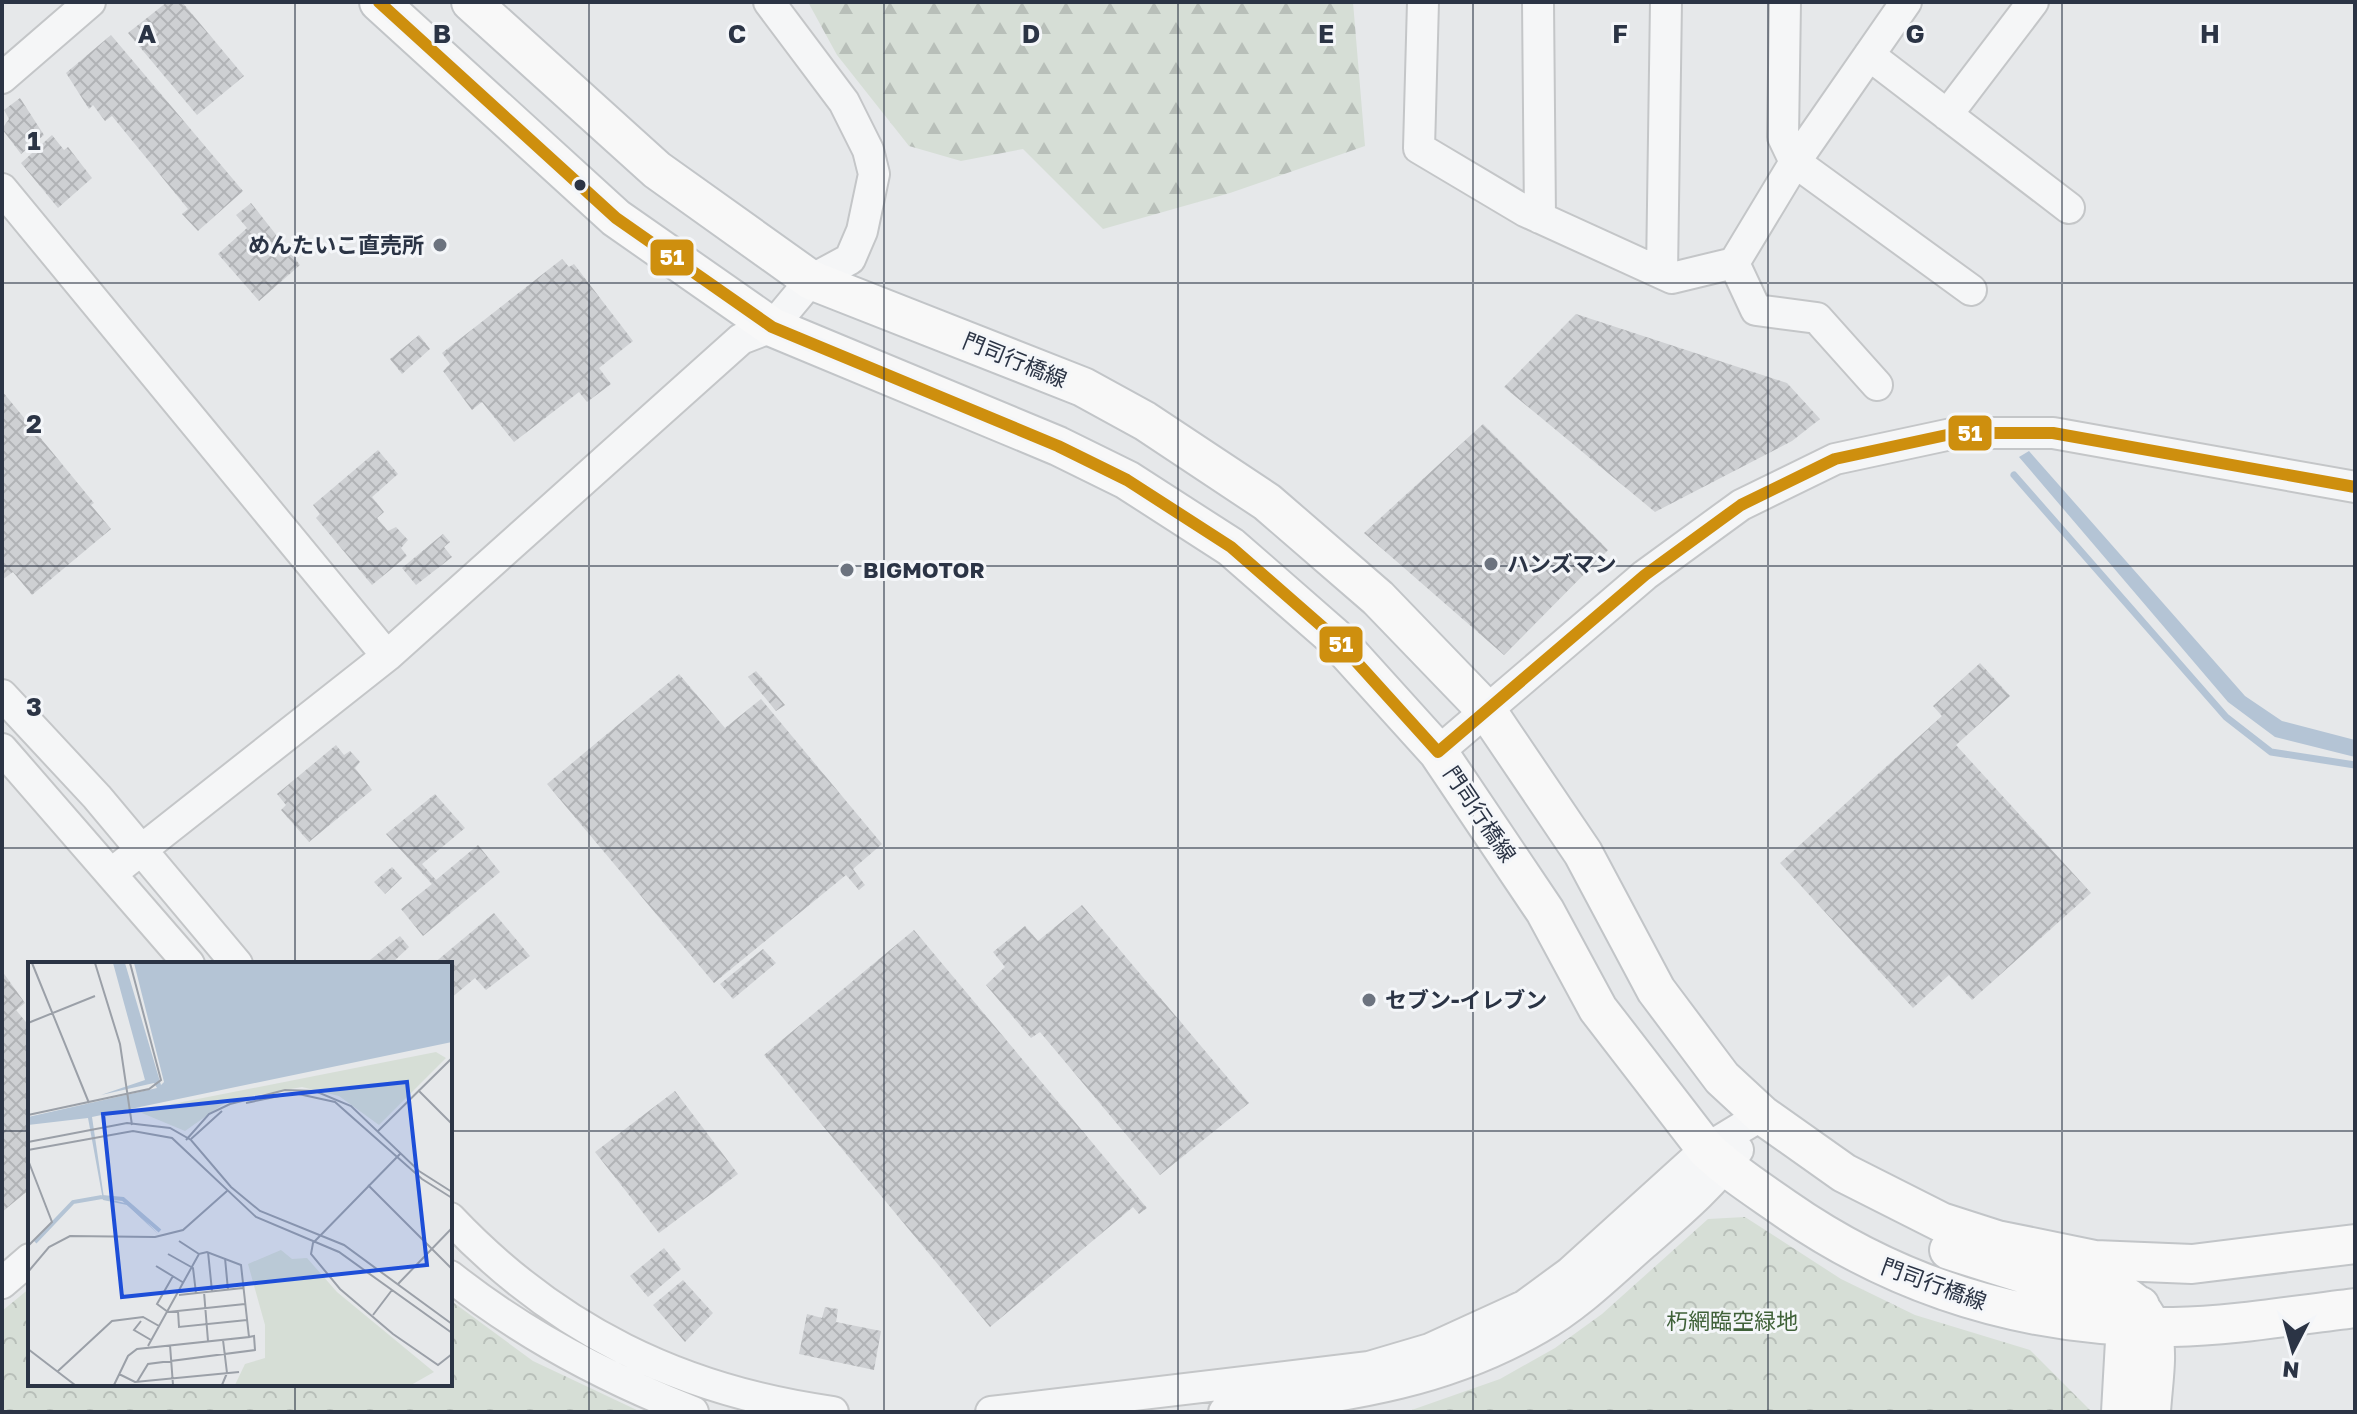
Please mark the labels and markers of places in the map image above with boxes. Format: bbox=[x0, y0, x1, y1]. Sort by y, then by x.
unlabelled marker bbox=[572, 177, 588, 193]
place label: めんたいこ直売所 bbox=[248, 231, 424, 258]
marker: めんたいこ直売所 bbox=[431, 236, 449, 254]
place label: ハンズマン bbox=[1507, 550, 1617, 577]
marker: ハンズマン bbox=[1482, 555, 1500, 573]
place label: BIGMOTOR bbox=[863, 556, 985, 583]
marker: BIGMOTOR bbox=[838, 561, 856, 579]
place label: セブン-イレブン bbox=[1385, 986, 1547, 1013]
marker: セブン-イレブン bbox=[1360, 991, 1378, 1009]

